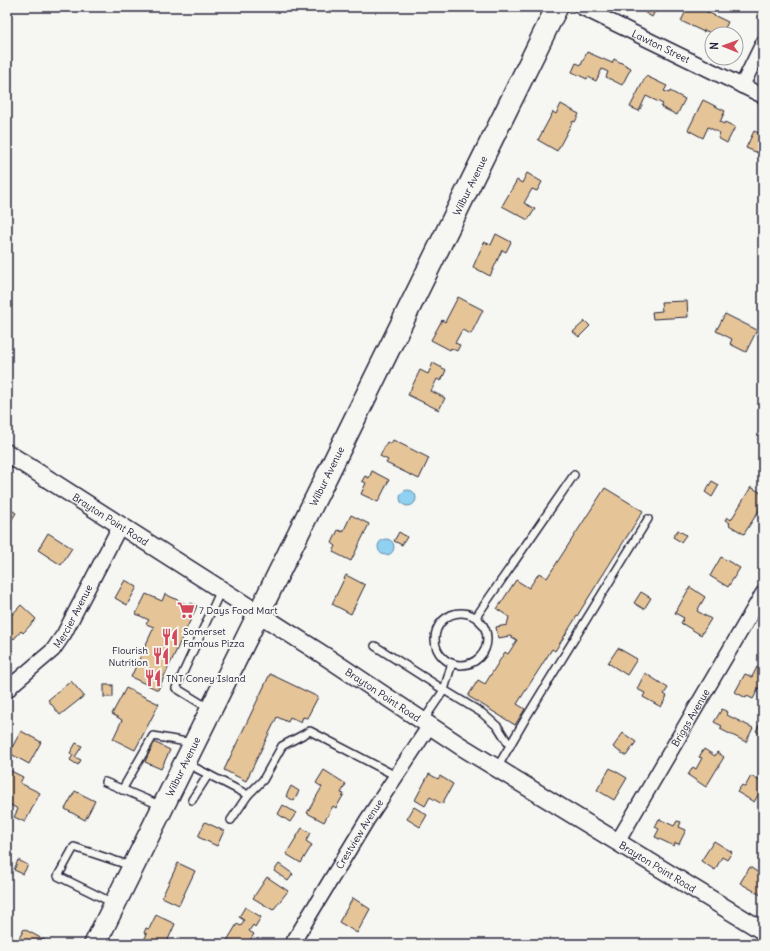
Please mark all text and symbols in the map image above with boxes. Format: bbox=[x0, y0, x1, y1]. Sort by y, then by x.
north arrow bbox=[704, 26, 744, 66]
street label: Lawton Street bbox=[630, 27, 692, 66]
text: N bbox=[707, 42, 721, 50]
street label: Wilbur Avenue bbox=[450, 154, 490, 218]
street label: Wilbur Avenue bbox=[307, 444, 347, 508]
street label: Brayton Point Road bbox=[70, 491, 151, 549]
street label: Mercier Avenue bbox=[50, 582, 96, 651]
supermarket icon: 7 Days Food Mart bbox=[176, 600, 196, 620]
place label: 7 Days Food Mart bbox=[199, 604, 278, 617]
place label: Somerset Famous Pizza bbox=[183, 625, 245, 650]
restaurant icon: Somerset Famous Pizza bbox=[160, 627, 180, 647]
place label: Flourish Nutrition bbox=[109, 644, 148, 669]
restaurant icon: Flourish Nutrition bbox=[151, 646, 171, 666]
street label: Brayton Point Road bbox=[343, 665, 423, 725]
restaurant icon: TNT Coney Island bbox=[143, 668, 163, 688]
place label: TNT Coney Island bbox=[166, 672, 246, 685]
street label: Briggs Avenue bbox=[669, 687, 713, 749]
street label: Wilbur Avenue bbox=[163, 735, 203, 799]
street label: Crestview Avenue bbox=[333, 797, 386, 871]
street label: Brayton Point Road bbox=[617, 839, 698, 895]

